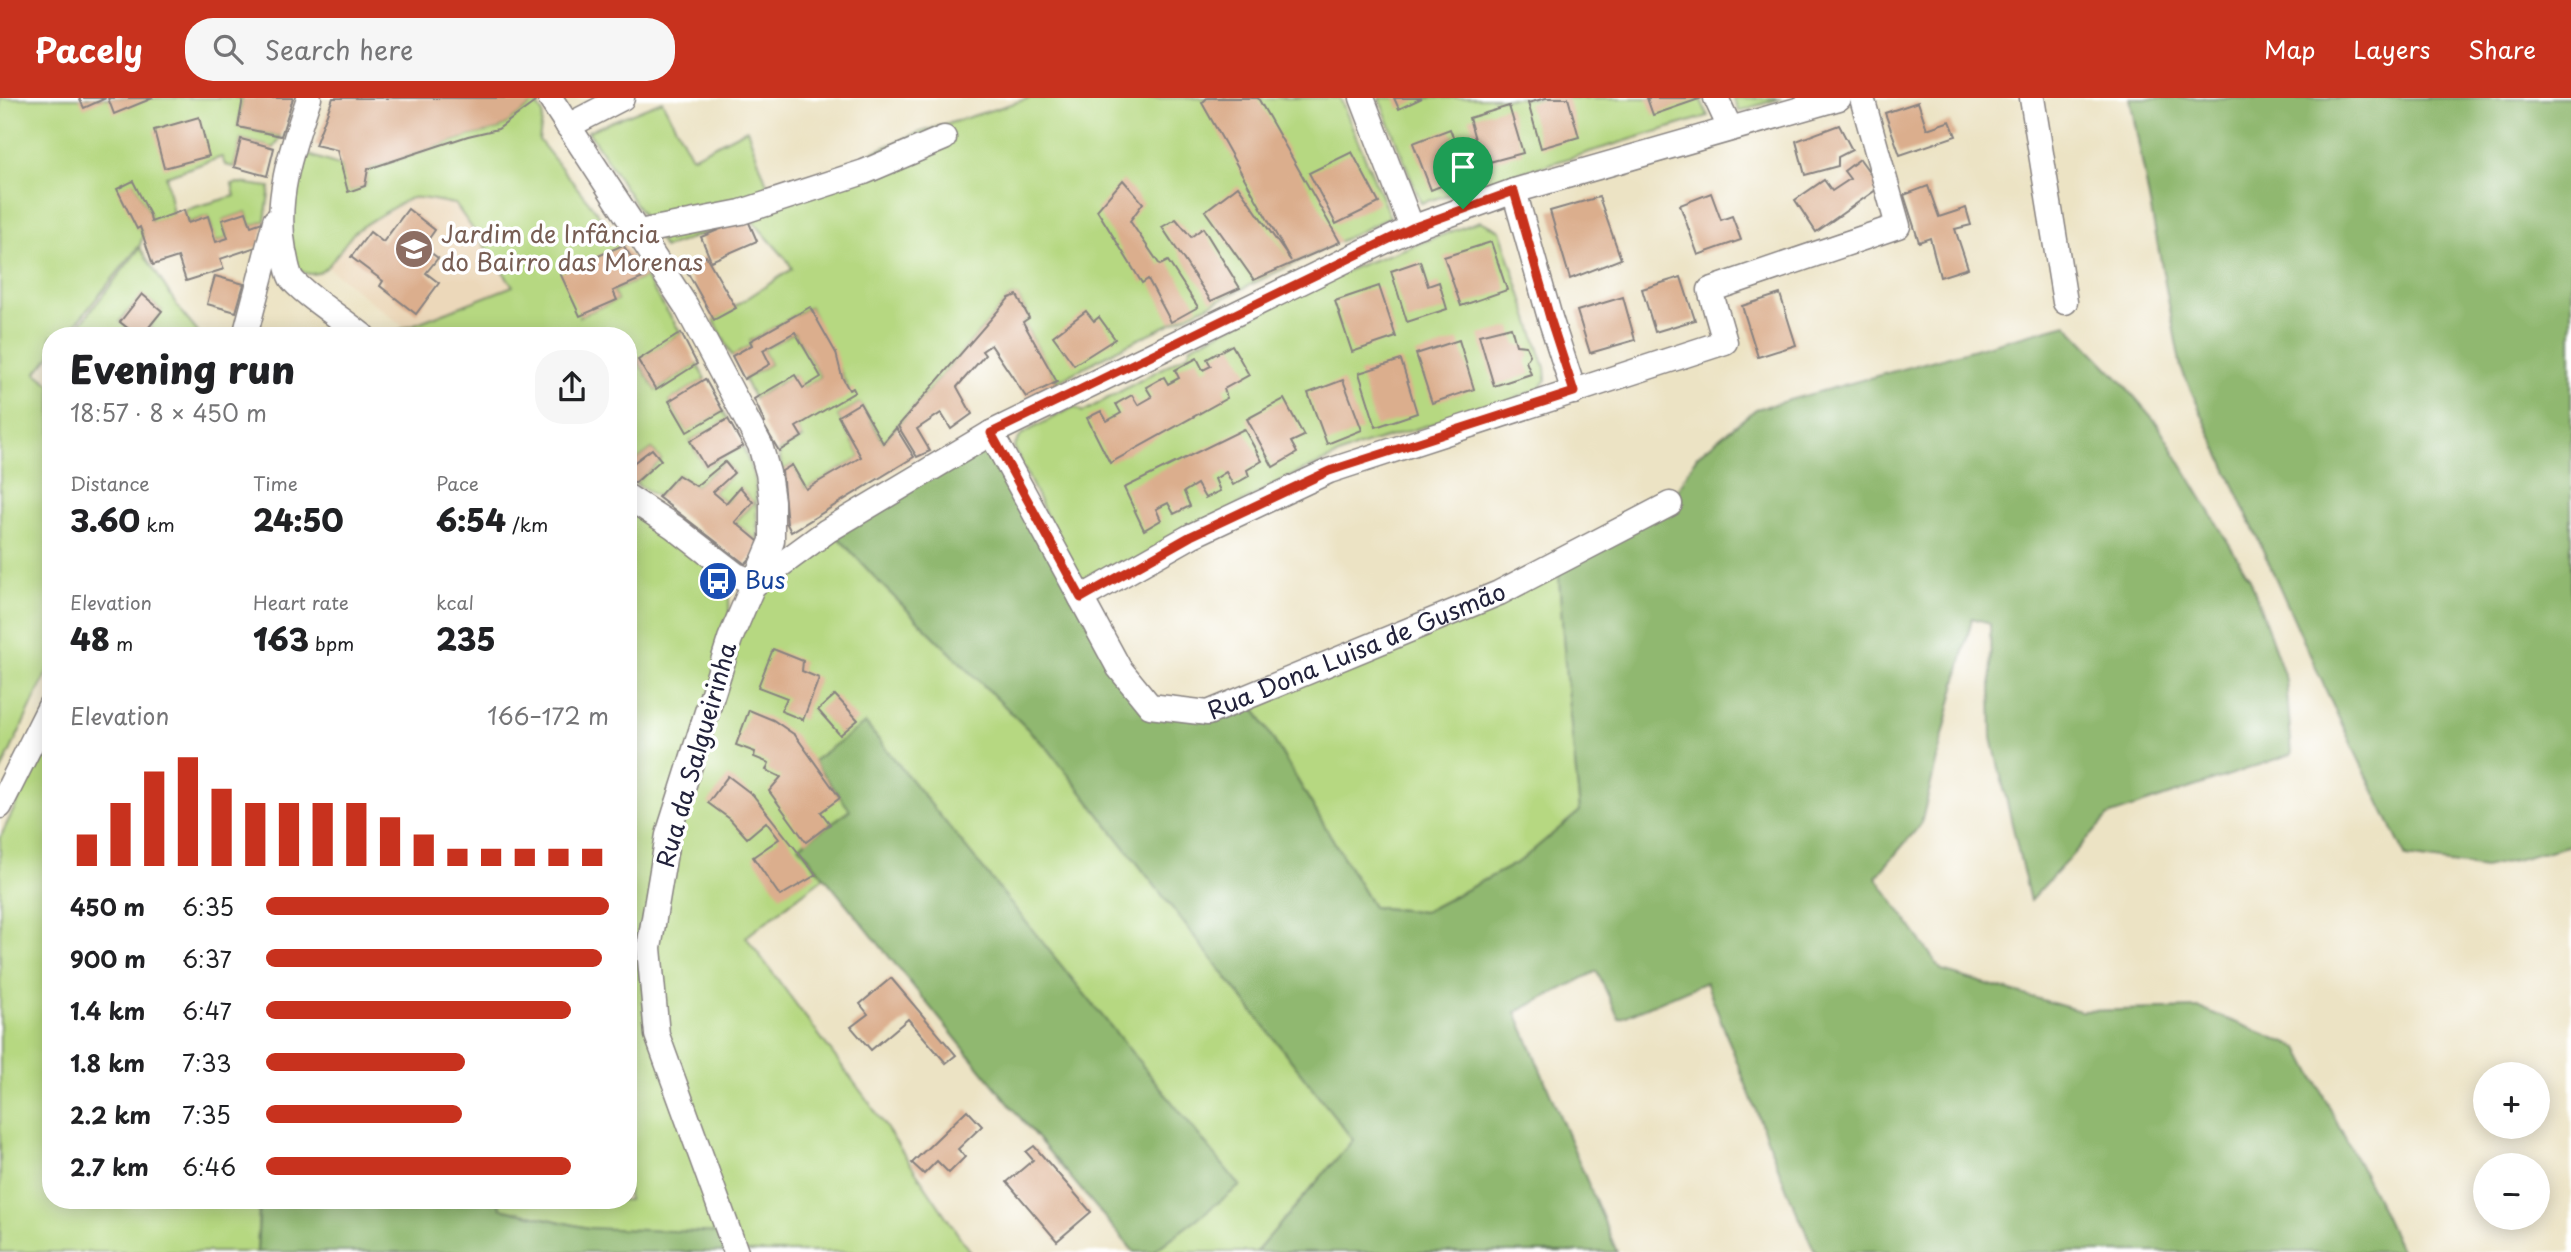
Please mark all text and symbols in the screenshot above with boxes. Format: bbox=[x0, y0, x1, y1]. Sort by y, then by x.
search box bbox=[185, 18, 675, 81]
text: Pacely bbox=[35, 24, 143, 74]
icon: search bbox=[209, 30, 247, 68]
text: Search here bbox=[265, 30, 413, 69]
text: Map bbox=[2264, 31, 2315, 67]
text: Layers bbox=[2353, 31, 2430, 67]
text: Share bbox=[2468, 31, 2536, 67]
pin bbox=[1433, 137, 1493, 209]
icon: arrive bbox=[1444, 148, 1482, 186]
place label: Jardim de Infância do Bairro das Morenas bbox=[441, 215, 703, 279]
school or university icon: Jardim de Infância do Bairro das Morenas bbox=[393, 228, 435, 270]
text: Evening run bbox=[70, 340, 295, 397]
button: share bbox=[535, 350, 609, 424]
text: 18:57 · 8 × 450 m bbox=[70, 395, 267, 430]
text: Distance bbox=[70, 469, 150, 497]
text: Time bbox=[253, 469, 298, 497]
text: Pace bbox=[436, 469, 479, 497]
text: 3.60 bbox=[70, 497, 140, 542]
text: 24:50 bbox=[253, 497, 344, 542]
text: 6:54 bbox=[436, 497, 506, 542]
text: km bbox=[140, 510, 175, 538]
text: /km bbox=[506, 510, 548, 538]
bus stop icon: Bus bbox=[697, 560, 739, 602]
place label: Bus bbox=[745, 561, 786, 597]
street label: Rua Dona Luisa de Gusmão bbox=[1201, 572, 1511, 727]
text: Elevation bbox=[70, 588, 152, 616]
text: Heart rate bbox=[253, 588, 349, 616]
text: kcal bbox=[436, 588, 474, 616]
text: 48 bbox=[70, 616, 110, 661]
text: 163 bbox=[253, 616, 309, 661]
text: 235 bbox=[436, 616, 496, 661]
text: m bbox=[110, 629, 133, 657]
text: bpm bbox=[309, 629, 354, 657]
street label: Rua da Salgueirinha bbox=[646, 638, 744, 871]
text: Elevation bbox=[70, 698, 169, 733]
text: 166–172 m bbox=[487, 698, 609, 733]
text: 450 m bbox=[70, 889, 145, 924]
text: 6:35 bbox=[182, 889, 234, 924]
text: 900 m bbox=[70, 941, 146, 976]
text: 6:37 bbox=[182, 941, 232, 976]
text: 1.4 km bbox=[70, 993, 145, 1028]
text: 6:47 bbox=[182, 993, 232, 1028]
text: 1.8 km bbox=[70, 1045, 145, 1080]
text: 7:33 bbox=[182, 1045, 232, 1080]
map controls bbox=[2473, 1062, 2550, 1230]
button: + bbox=[2473, 1062, 2550, 1139]
text: 2.2 km bbox=[70, 1097, 151, 1132]
text: 7:35 bbox=[182, 1097, 231, 1132]
text: 2.7 km bbox=[70, 1149, 149, 1184]
text: 6:46 bbox=[182, 1149, 236, 1184]
button: − bbox=[2473, 1153, 2550, 1230]

